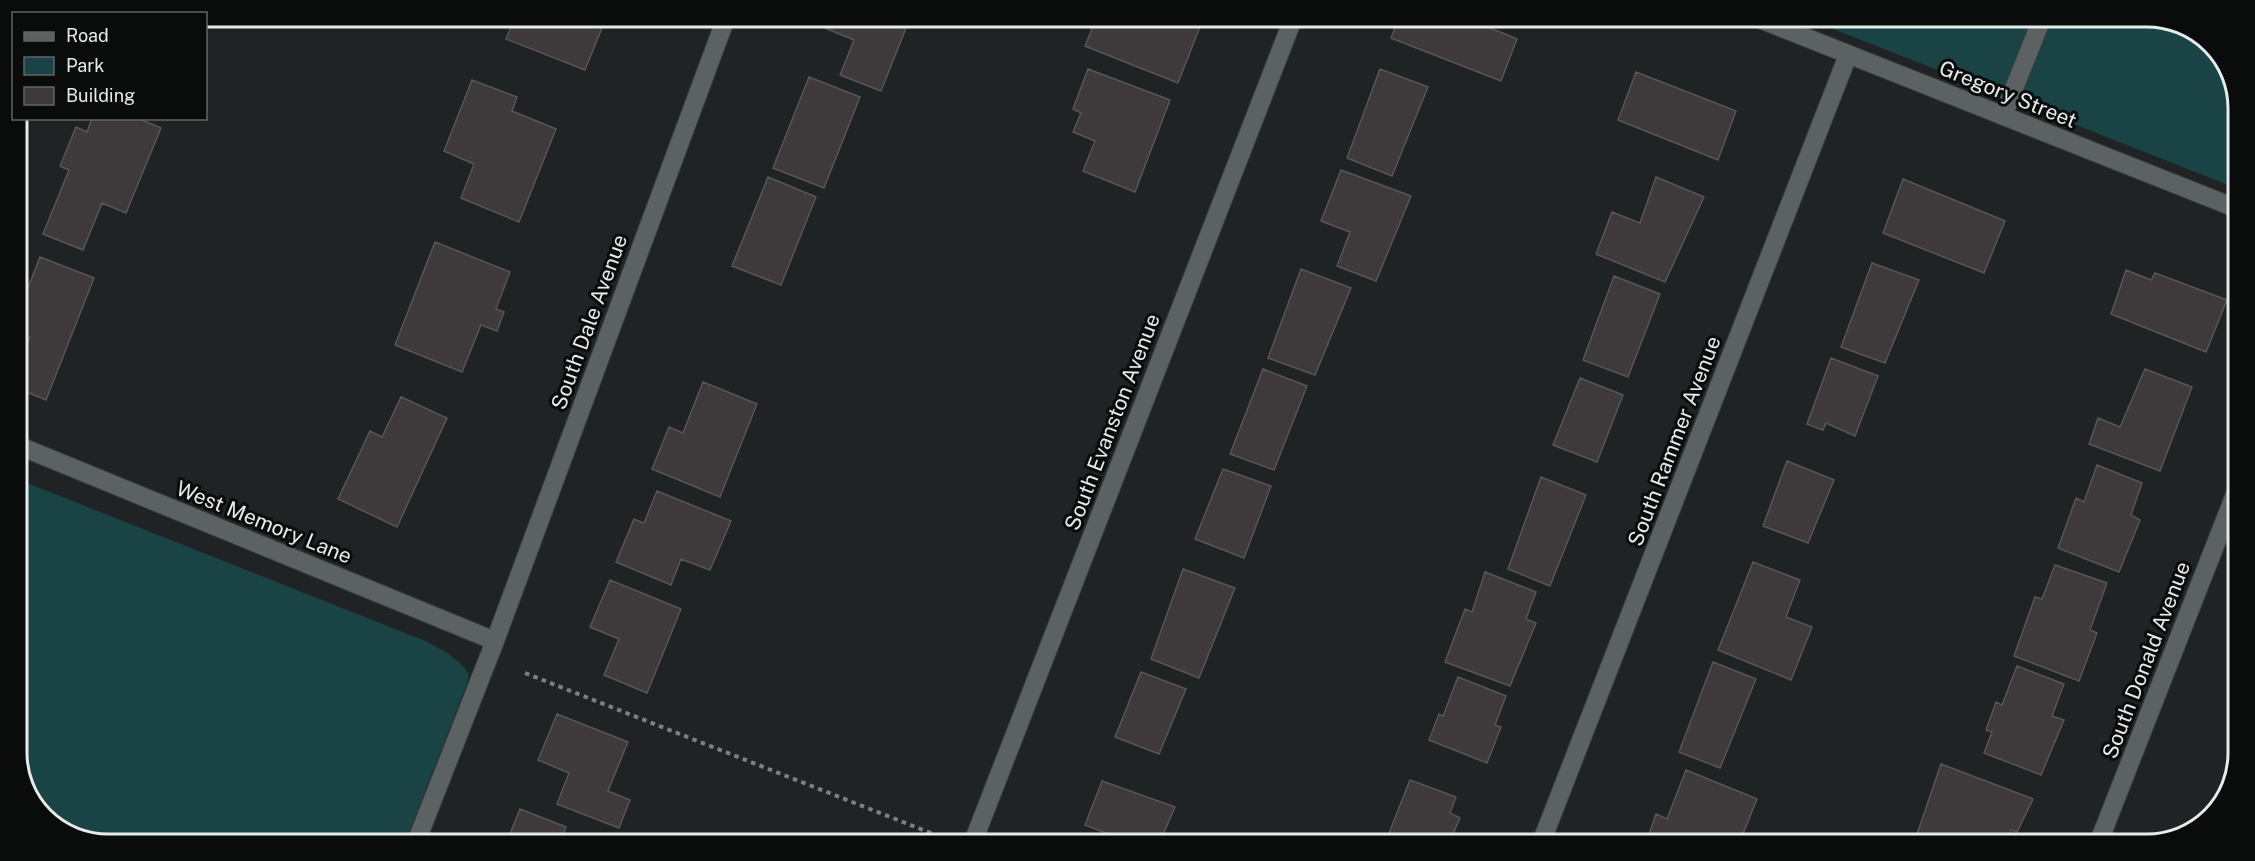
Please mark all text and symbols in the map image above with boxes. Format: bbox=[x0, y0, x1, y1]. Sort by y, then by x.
legend bbox=[12, 12, 207, 120]
text: Road bbox=[66, 25, 109, 46]
text: Park bbox=[66, 55, 104, 76]
street label: Gregory Street bbox=[1936, 55, 2080, 133]
text: Building bbox=[66, 85, 135, 106]
street label: South Dale Avenue bbox=[546, 231, 632, 413]
street label: South Evanston Avenue bbox=[1059, 310, 1165, 534]
street label: South Rammer Avenue bbox=[1622, 333, 1726, 549]
street label: West Memory Lane bbox=[173, 475, 355, 569]
street label: South Donald Avenue bbox=[2097, 558, 2195, 762]

